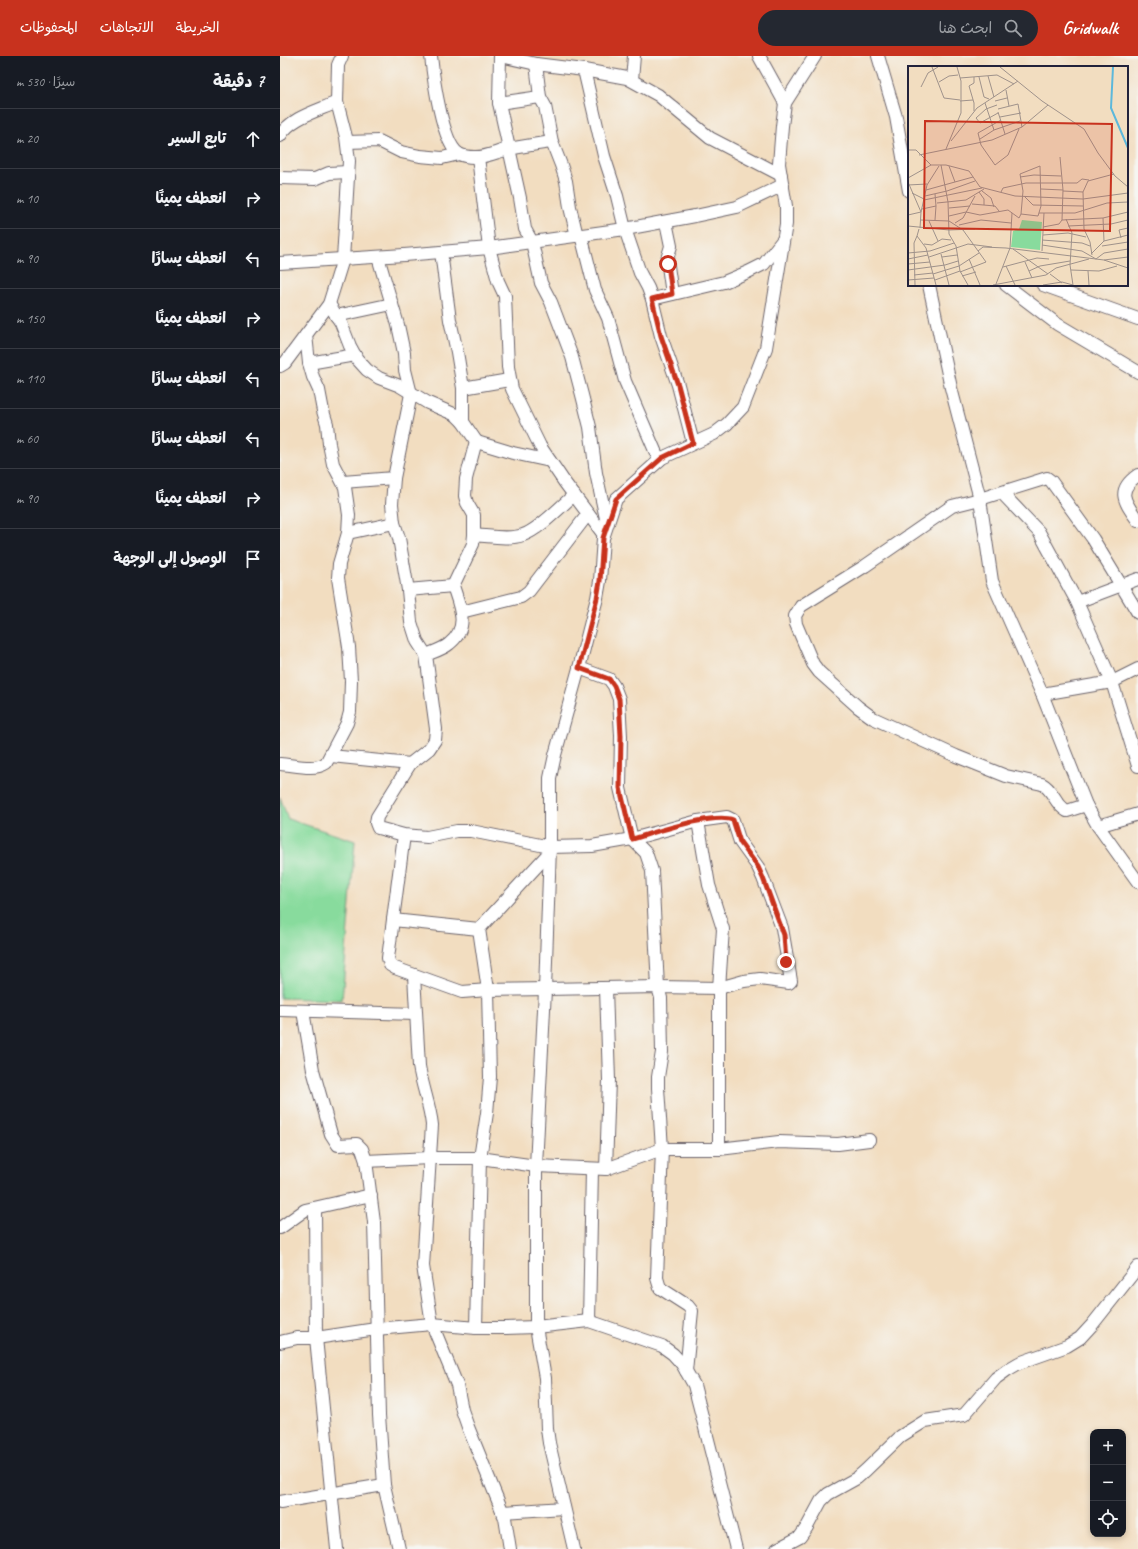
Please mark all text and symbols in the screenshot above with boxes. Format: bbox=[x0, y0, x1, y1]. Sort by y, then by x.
search box bbox=[758, 10, 1038, 46]
text: Gridwalk bbox=[1062, 16, 1118, 40]
icon: search bbox=[1002, 17, 1024, 39]
text: المحفوظات bbox=[20, 19, 78, 36]
text: الاتجاهات bbox=[100, 19, 154, 36]
text: الخريطة bbox=[176, 19, 219, 36]
text: ابحث هنا bbox=[938, 19, 992, 38]
inset map bbox=[908, 66, 1128, 286]
text: 7 دقيقة bbox=[213, 71, 264, 92]
text: سيرًا · 530 m bbox=[16, 74, 75, 90]
icon: ahead bbox=[242, 128, 264, 150]
text: تابع السير bbox=[169, 129, 226, 148]
text: 20 m bbox=[16, 131, 38, 147]
icon: right bbox=[242, 188, 264, 210]
text: انعطف يمينًا bbox=[155, 189, 226, 208]
text: 10 m bbox=[16, 191, 38, 207]
icon: left bbox=[242, 248, 264, 270]
text: انعطف يسارًا bbox=[151, 249, 226, 268]
text: 90 m bbox=[16, 251, 38, 267]
route start bbox=[659, 255, 677, 273]
icon: right bbox=[242, 308, 264, 330]
text: انعطف يمينًا bbox=[155, 309, 226, 328]
text: 150 m bbox=[16, 311, 44, 327]
icon: left bbox=[242, 368, 264, 390]
text: انعطف يسارًا bbox=[151, 369, 226, 388]
text: 110 m bbox=[16, 371, 44, 387]
icon: left bbox=[242, 428, 264, 450]
text: انعطف يسارًا bbox=[151, 429, 226, 448]
text: 60 m bbox=[16, 431, 38, 447]
icon: right bbox=[242, 488, 264, 510]
text: انعطف يمينًا bbox=[155, 489, 226, 508]
text: 90 m bbox=[16, 491, 38, 507]
icon: arrive bbox=[242, 548, 264, 570]
text: الوصول إلى الوجهة bbox=[113, 549, 226, 568]
route end bbox=[777, 953, 795, 971]
map controls bbox=[1090, 1429, 1126, 1537]
button: + bbox=[1090, 1429, 1126, 1465]
button: − bbox=[1090, 1465, 1126, 1501]
button: locate bbox=[1090, 1501, 1126, 1537]

